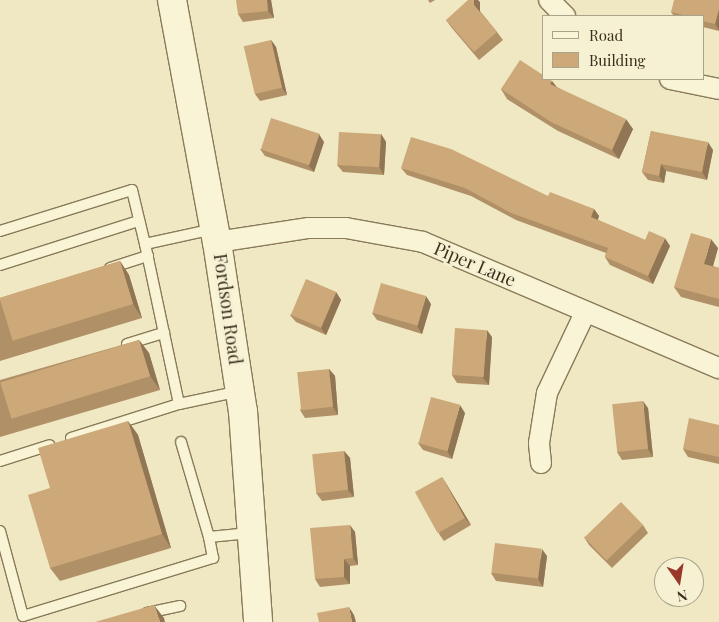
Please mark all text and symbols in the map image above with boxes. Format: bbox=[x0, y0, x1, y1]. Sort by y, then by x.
legend bbox=[542, 15, 704, 80]
text: Road bbox=[589, 25, 623, 45]
text: Building bbox=[589, 50, 645, 70]
street label: Piper Lane bbox=[431, 237, 519, 291]
street label: Fordson Road bbox=[210, 252, 246, 366]
north arrow bbox=[654, 557, 704, 607]
text: N bbox=[675, 586, 689, 607]

